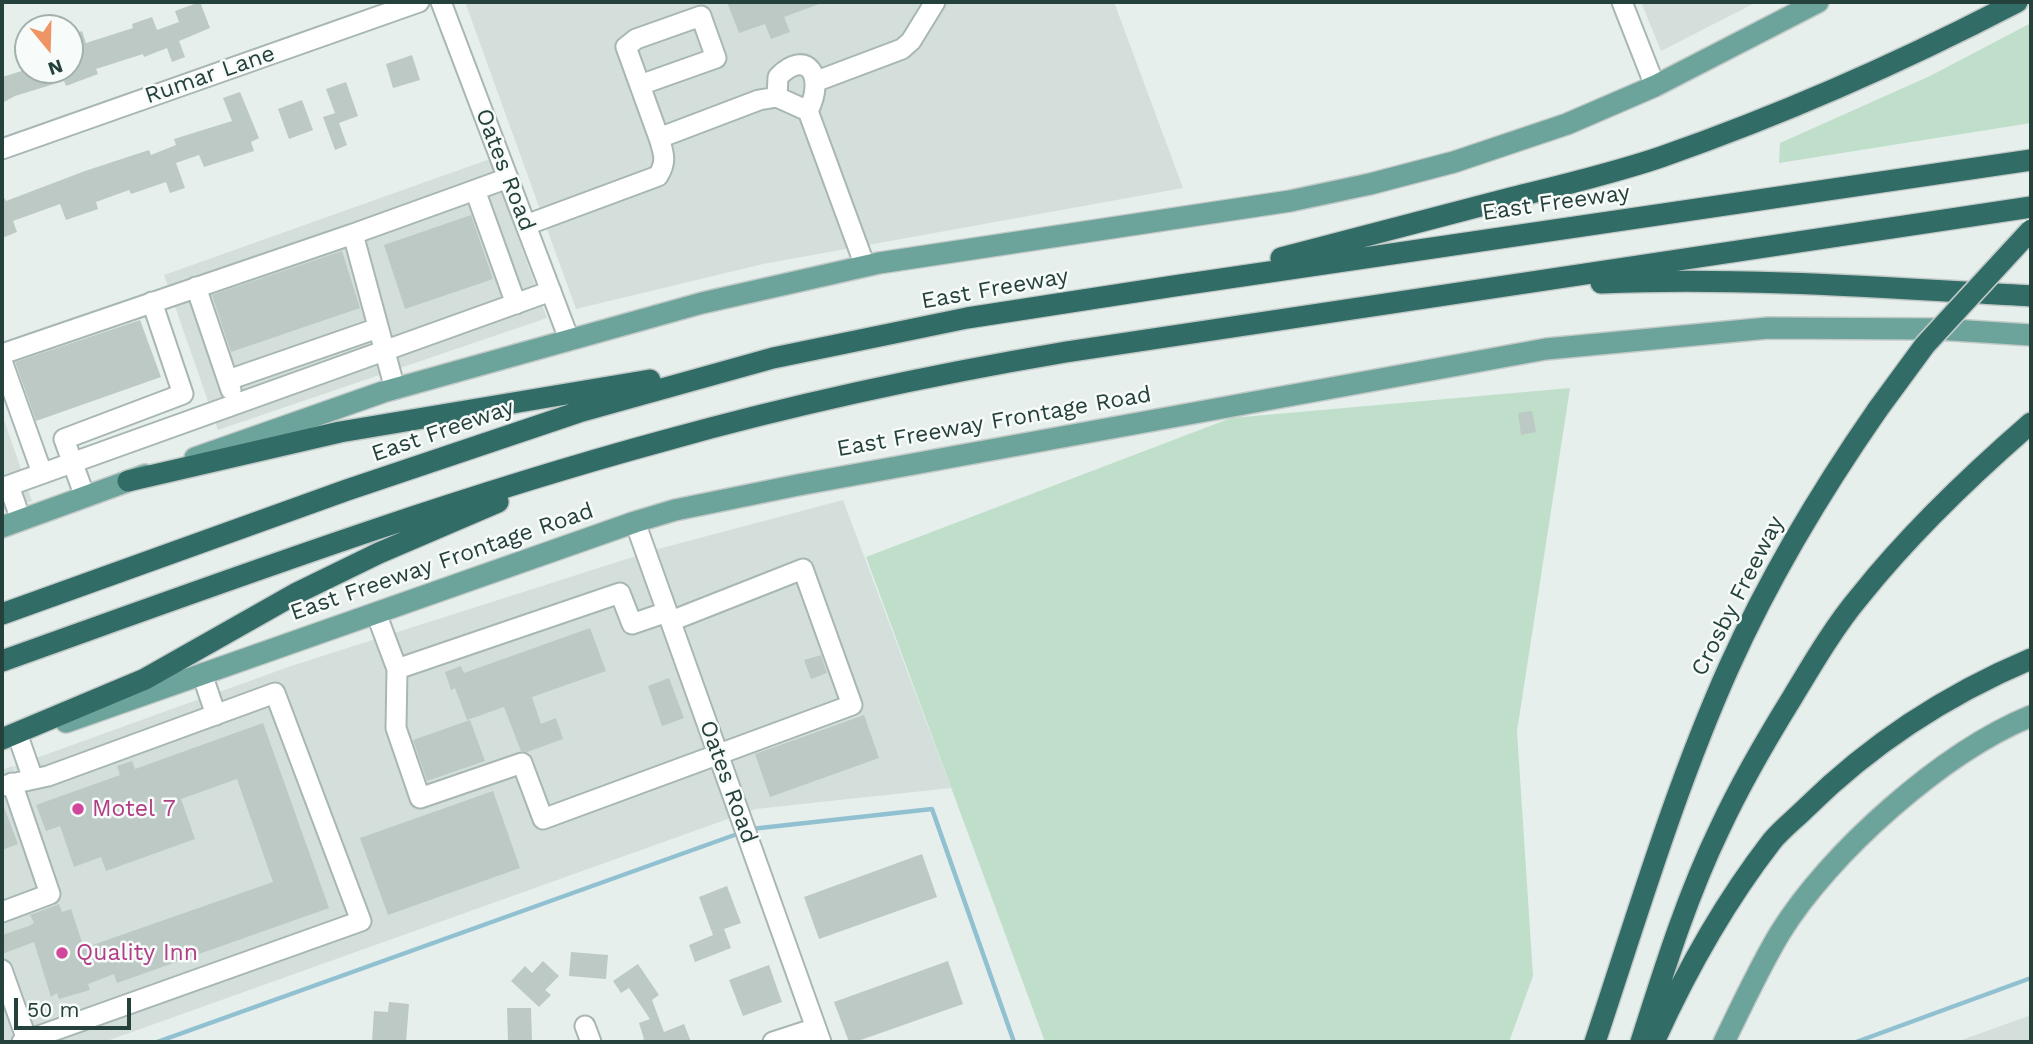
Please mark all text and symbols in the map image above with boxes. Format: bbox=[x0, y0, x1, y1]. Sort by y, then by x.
north arrow bbox=[14, 14, 84, 84]
street label: Rumar Lane bbox=[141, 40, 279, 110]
text: N bbox=[45, 54, 66, 81]
street label: Oates Road bbox=[469, 105, 541, 235]
street label: East Freeway bbox=[1480, 179, 1632, 227]
street label: East Freeway bbox=[919, 262, 1071, 316]
street label: East Freeway Frontage Road bbox=[835, 381, 1153, 463]
street label: East Freeway bbox=[368, 394, 518, 468]
street label: East Freeway Frontage Road bbox=[287, 497, 597, 627]
street label: Crosby Freeway bbox=[1686, 511, 1790, 681]
street label: Oates Road bbox=[693, 717, 763, 847]
place label: Motel 7 bbox=[92, 795, 176, 823]
marker: Motel 7 bbox=[70, 801, 86, 817]
place label: Quality Inn bbox=[76, 939, 198, 967]
marker: Quality Inn bbox=[54, 945, 70, 961]
scale bar bbox=[18, 984, 135, 1028]
text: 50 m bbox=[27, 997, 79, 1022]

